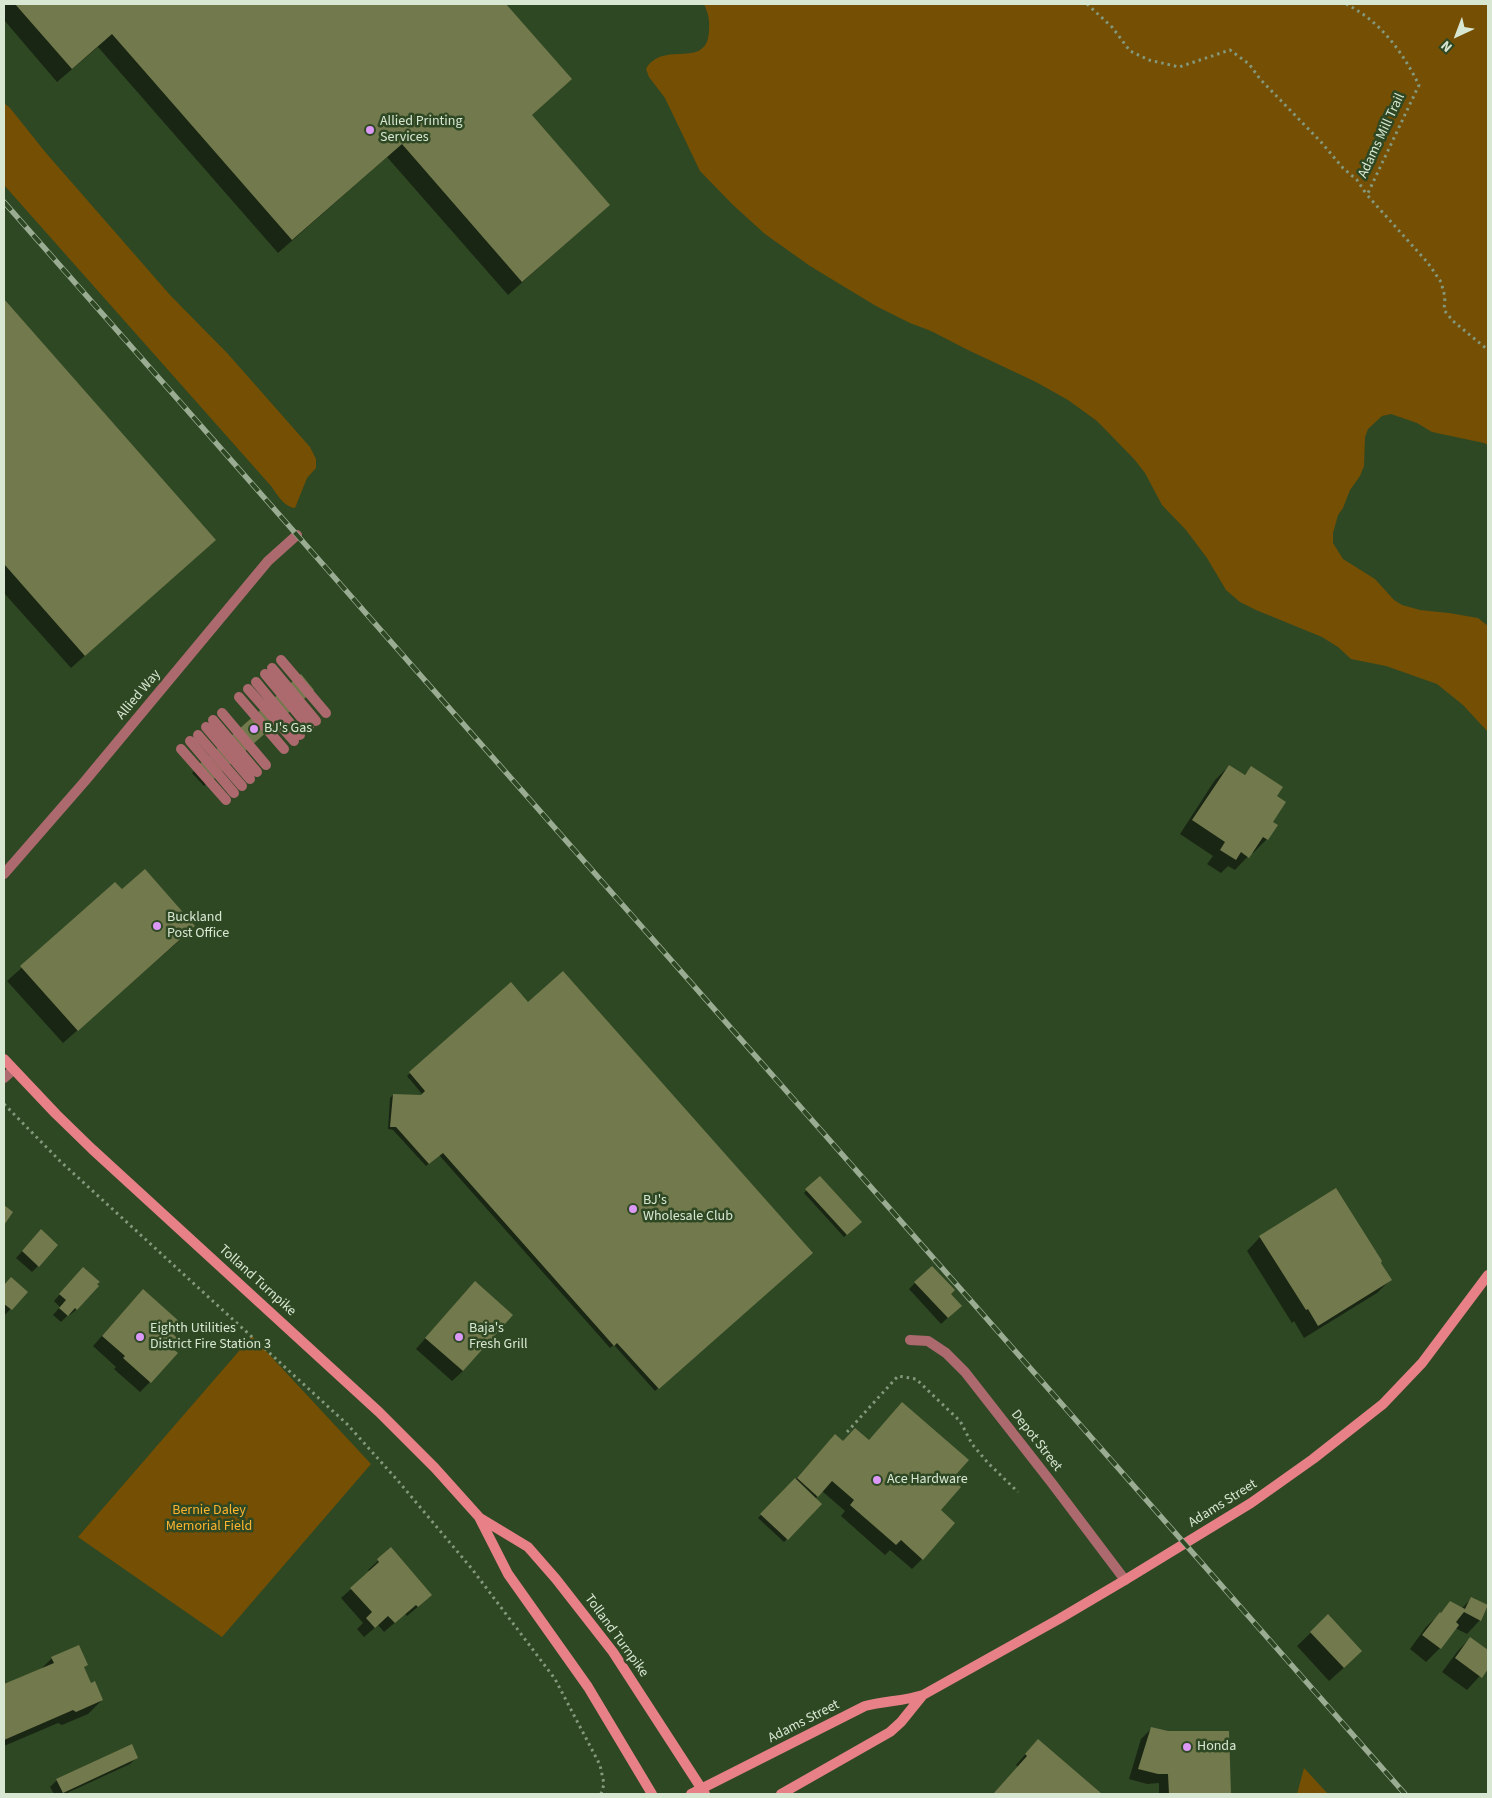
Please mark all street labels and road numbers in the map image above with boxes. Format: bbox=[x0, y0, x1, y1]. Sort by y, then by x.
street label: Adams Mill Trail bbox=[1355, 91, 1409, 181]
street label: Allied Way bbox=[113, 667, 165, 723]
street label: Tolland Turnpike bbox=[215, 1242, 299, 1320]
street label: Depot Street bbox=[1007, 1407, 1065, 1475]
street label: Adams Street bbox=[1186, 1476, 1260, 1532]
street label: Tolland Turnpike bbox=[580, 1591, 652, 1681]
street label: Adams Street bbox=[766, 1697, 842, 1747]

